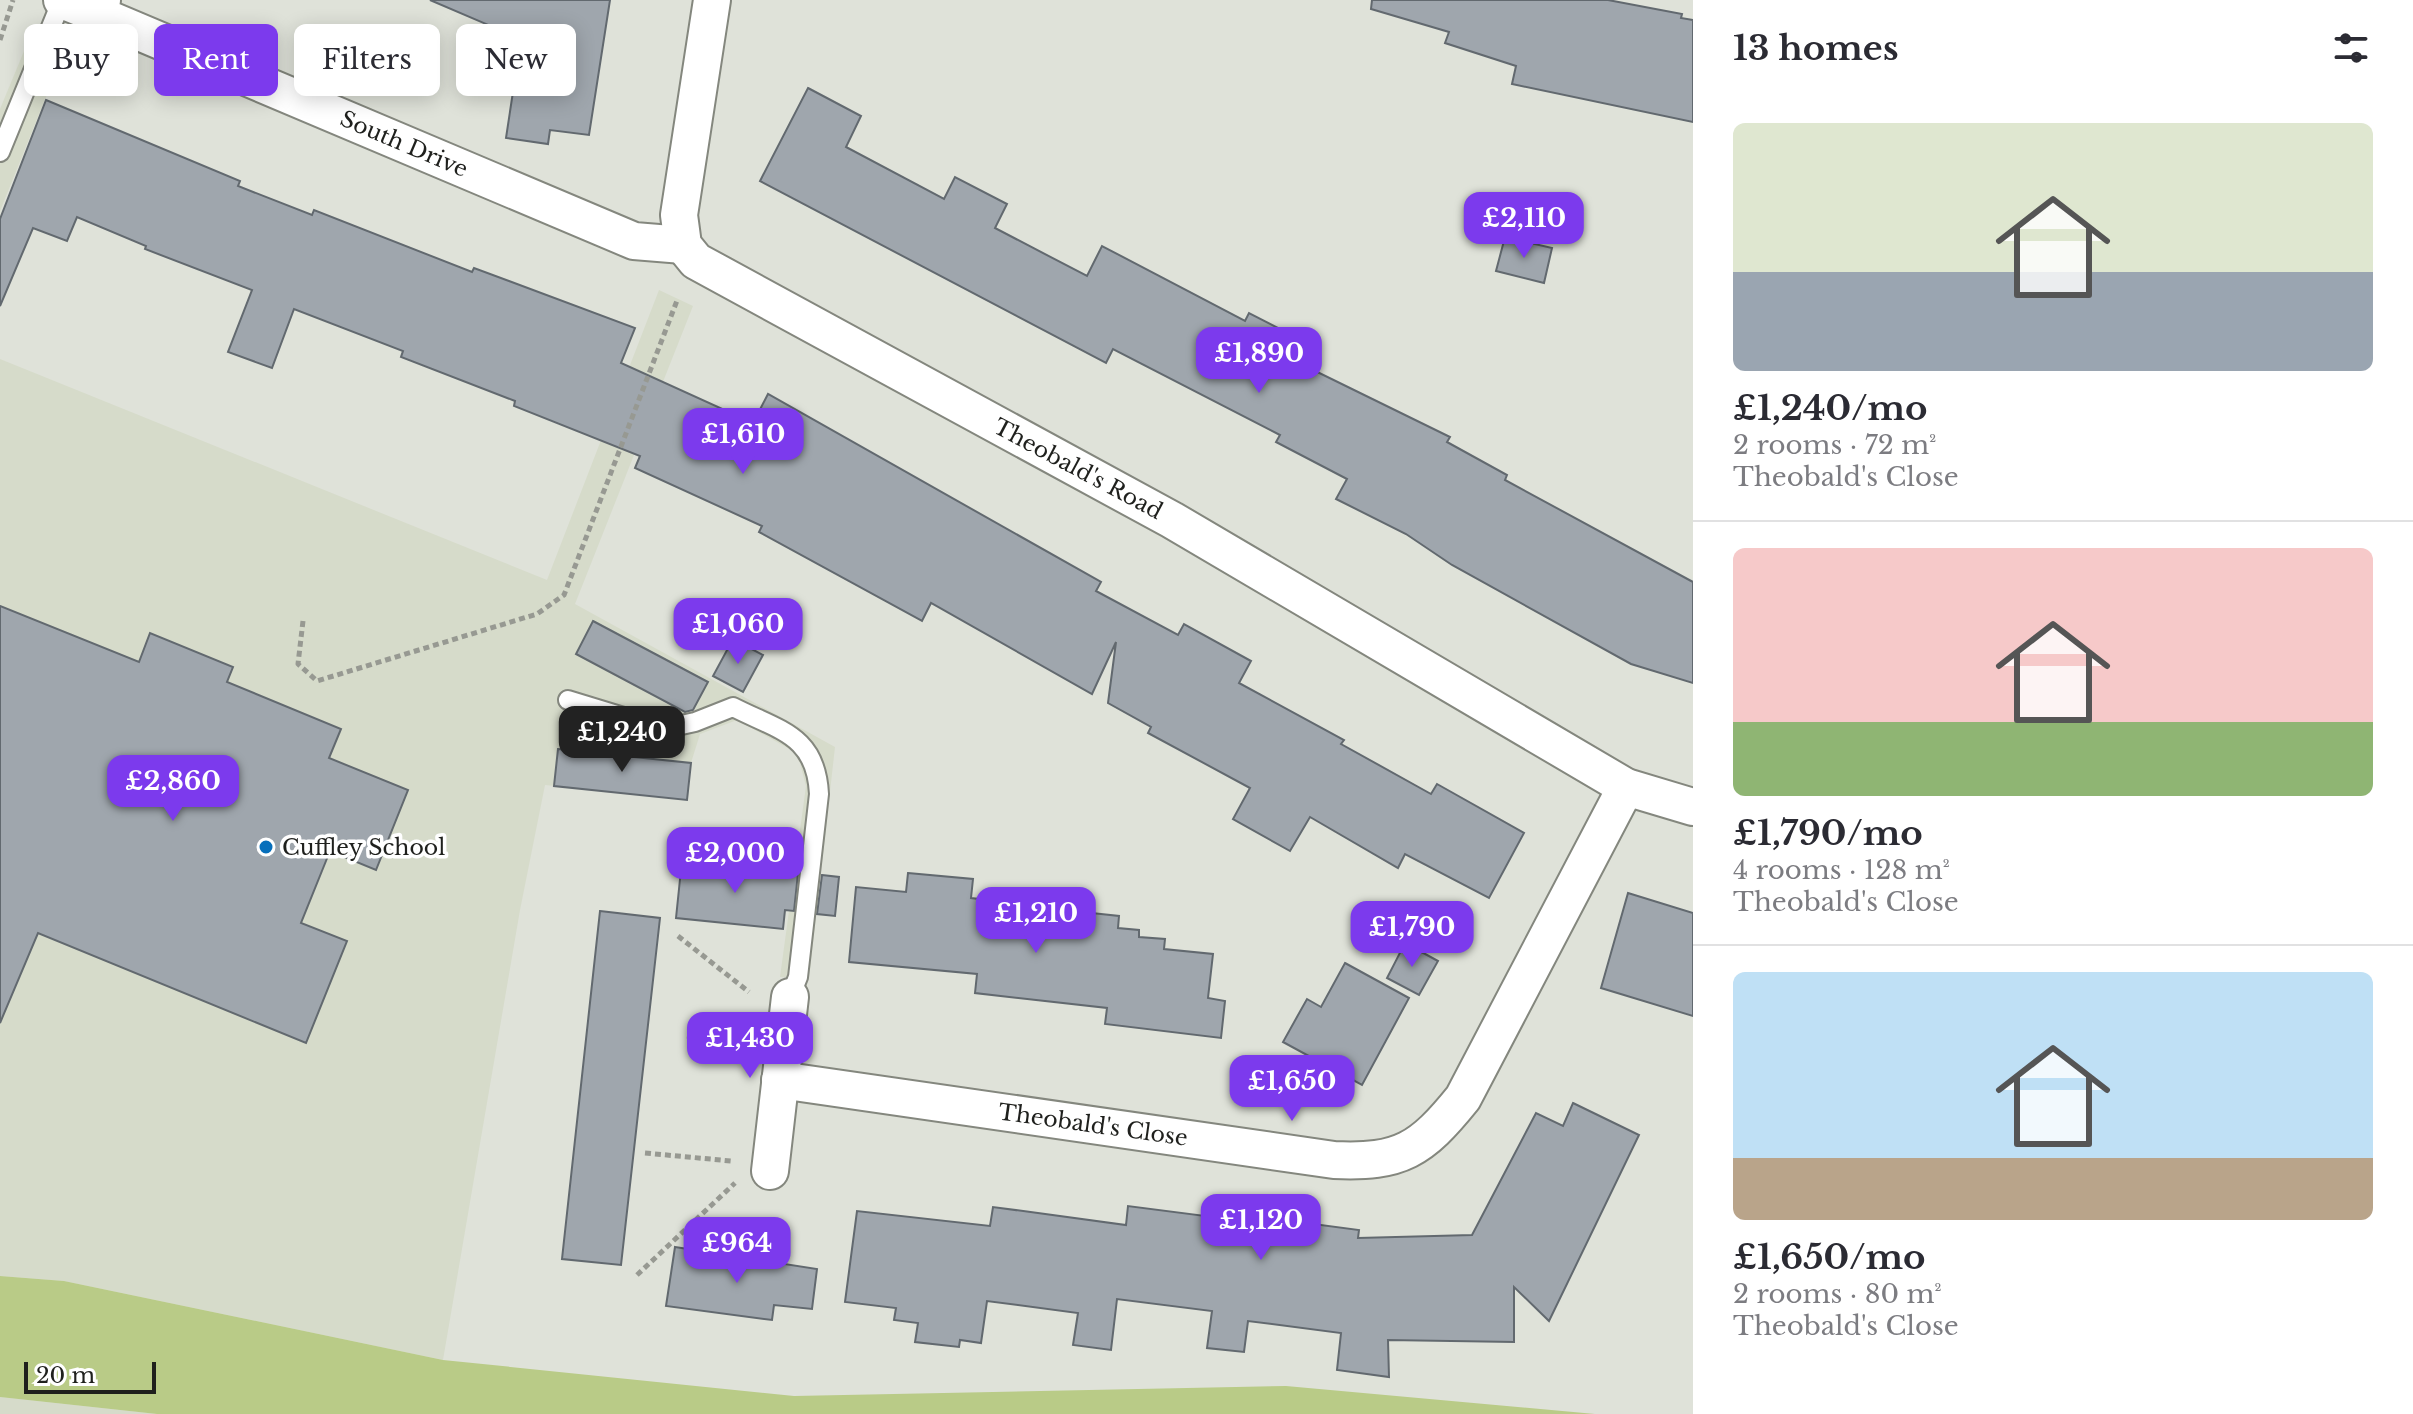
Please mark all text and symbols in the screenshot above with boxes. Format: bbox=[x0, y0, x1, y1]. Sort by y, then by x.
chip: Buy bbox=[24, 24, 138, 96]
chip: Rent bbox=[154, 24, 278, 96]
chip: Filters bbox=[294, 24, 440, 96]
chip: New bbox=[456, 24, 576, 96]
icon: filters bbox=[2329, 26, 2373, 70]
text: 13 homes bbox=[1733, 27, 1899, 69]
street label: South Drive bbox=[336, 105, 472, 183]
icon: home bbox=[1981, 175, 2125, 319]
pin: £2,110 bbox=[1459, 192, 1589, 260]
text: £2,110 bbox=[1482, 202, 1566, 234]
pin: £1,890 bbox=[1194, 327, 1324, 395]
text: £1,890 bbox=[1214, 337, 1304, 369]
text: £1,240/mo bbox=[1733, 387, 1927, 429]
pin: £1,610 bbox=[678, 408, 808, 476]
street label: Theobald's Road bbox=[989, 413, 1167, 525]
text: £1,610 bbox=[701, 418, 785, 450]
text: 2 rooms · 72 m² bbox=[1733, 429, 1936, 461]
text: Theobald's Close bbox=[1733, 461, 1959, 493]
pin: £1,060 bbox=[673, 598, 803, 666]
icon: home bbox=[1981, 600, 2125, 744]
text: £1,060 bbox=[692, 608, 784, 640]
pin: £1,240 bbox=[557, 706, 687, 774]
text: £1,240 bbox=[577, 716, 667, 748]
pin: £2,860 bbox=[108, 755, 238, 823]
text: £2,860 bbox=[125, 765, 221, 797]
text: £1,790/mo bbox=[1733, 812, 1923, 854]
pin: £2,000 bbox=[670, 827, 800, 895]
place label: Cuffley School bbox=[282, 834, 445, 861]
text: £2,000 bbox=[685, 837, 785, 869]
marker: Cuffley School bbox=[257, 838, 275, 856]
text: 4 rooms · 128 m² bbox=[1733, 854, 1950, 886]
text: Theobald's Close bbox=[1733, 886, 1959, 918]
pin: £1,210 bbox=[971, 887, 1101, 955]
text: £1,210 bbox=[994, 897, 1078, 929]
pin: £1,790 bbox=[1347, 901, 1477, 969]
text: £1,790 bbox=[1369, 911, 1455, 943]
pin: £1,430 bbox=[685, 1012, 815, 1080]
text: £1,430 bbox=[705, 1022, 795, 1054]
icon: home bbox=[1981, 1024, 2125, 1168]
pin: £1,650 bbox=[1227, 1055, 1357, 1123]
text: £1,650 bbox=[1248, 1065, 1336, 1097]
street label: Theobald's Close bbox=[997, 1098, 1189, 1152]
pin: £1,120 bbox=[1196, 1194, 1326, 1262]
text: £1,120 bbox=[1219, 1204, 1303, 1236]
pin: £964 bbox=[690, 1217, 784, 1285]
text: £964 bbox=[702, 1227, 772, 1259]
text: £1,650/mo bbox=[1733, 1236, 1925, 1278]
text: 2 rooms · 80 m² bbox=[1733, 1278, 1942, 1310]
text: Theobald's Close bbox=[1733, 1310, 1959, 1342]
scale bar bbox=[24, 1358, 156, 1394]
text: 20 m bbox=[36, 1362, 95, 1389]

